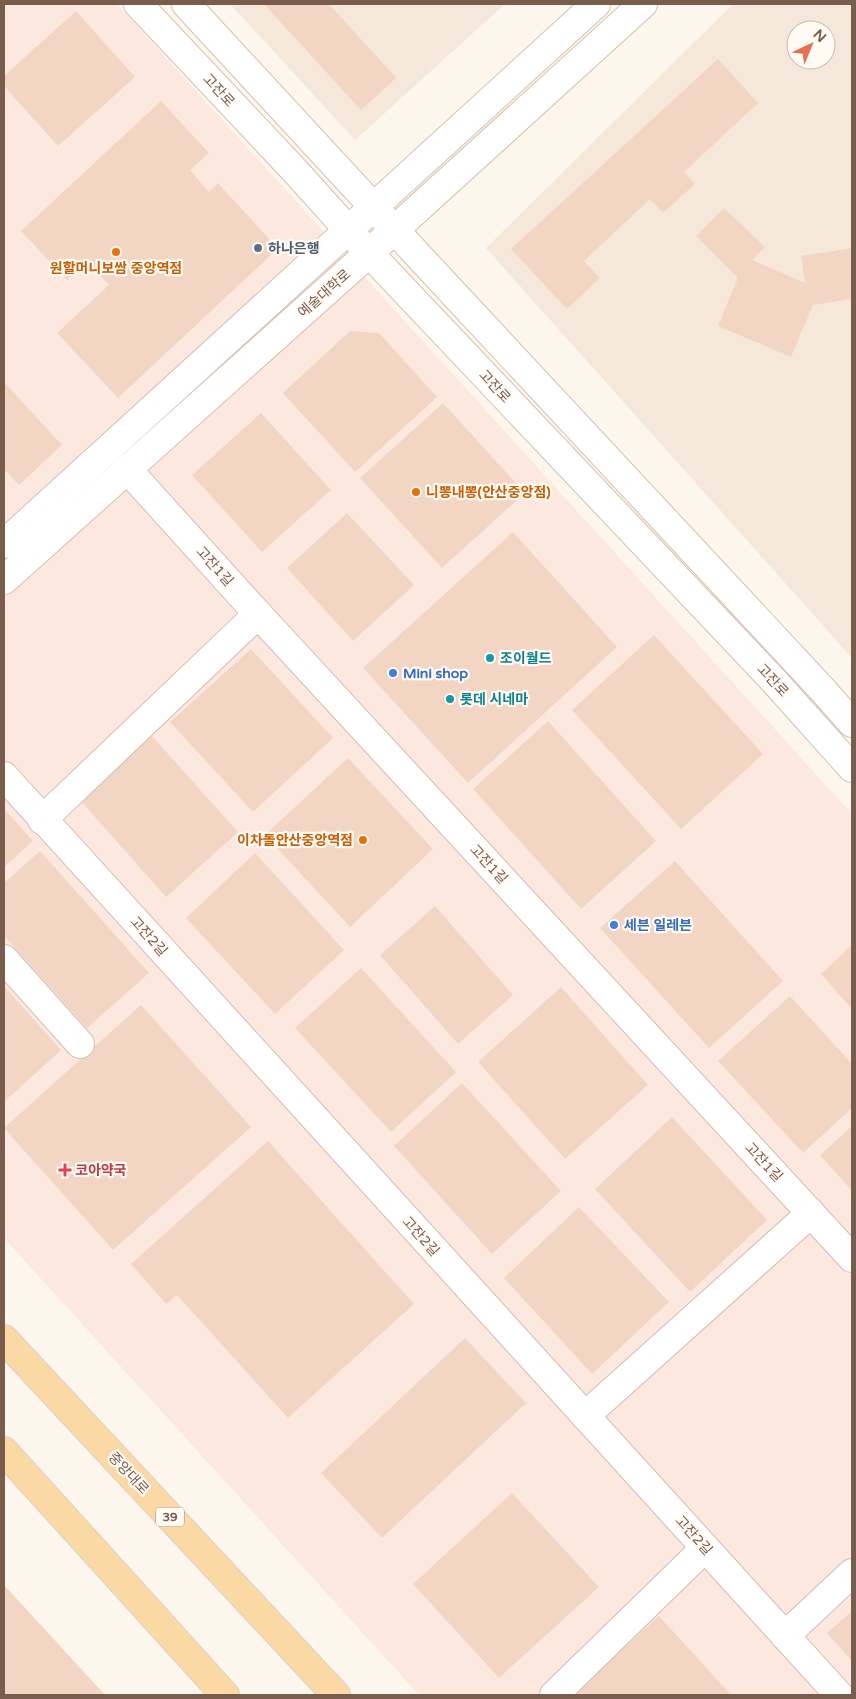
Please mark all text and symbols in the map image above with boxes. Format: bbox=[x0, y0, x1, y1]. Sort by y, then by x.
north arrow bbox=[786, 20, 836, 70]
text: N bbox=[810, 26, 830, 46]
street label: 고잔로 bbox=[199, 70, 238, 110]
place label: 하나은행 bbox=[268, 240, 320, 257]
marker: 하나은행 bbox=[252, 242, 264, 254]
marker: 원할머니보쌈 중앙역점 bbox=[110, 246, 122, 258]
place label: 원할머니보쌈 중앙역점 bbox=[50, 260, 182, 277]
street label: 예술대학로 bbox=[294, 266, 354, 321]
street label: 고잔로 bbox=[475, 366, 514, 406]
place label: 니뽕내뽕(안산중앙점) bbox=[426, 484, 551, 501]
marker: 니뽕내뽕(안산중앙점) bbox=[410, 486, 422, 498]
street label: 고잔1길 bbox=[192, 543, 237, 590]
place label: 조이월드 bbox=[500, 650, 552, 667]
marker: 조이월드 bbox=[484, 652, 496, 664]
street label: 고잔로 bbox=[753, 660, 792, 700]
place label: Mini shop bbox=[403, 665, 468, 682]
marker: Mini shop bbox=[387, 667, 399, 679]
place label: 롯데 시네마 bbox=[460, 691, 528, 708]
marker: 롯데 시네마 bbox=[444, 693, 456, 705]
place label: 이차돌안산중앙역점 bbox=[237, 832, 353, 849]
marker: 이차돌안산중앙역점 bbox=[357, 834, 369, 846]
street label: 고잔1길 bbox=[466, 841, 511, 887]
street label: 고잔2길 bbox=[126, 913, 171, 960]
place label: 세븐 일레븐 bbox=[624, 917, 692, 934]
marker: 세븐 일레븐 bbox=[608, 919, 620, 931]
street label: 고잔1길 bbox=[741, 1139, 786, 1185]
place label: 코아약국 bbox=[75, 1162, 127, 1179]
marker: 코아약국 bbox=[59, 1164, 71, 1176]
street label: 고잔2길 bbox=[398, 1213, 443, 1260]
street label: 중앙대로 bbox=[105, 1449, 152, 1498]
road number: 39 bbox=[156, 1508, 184, 1526]
street label: 고잔2길 bbox=[671, 1512, 716, 1559]

